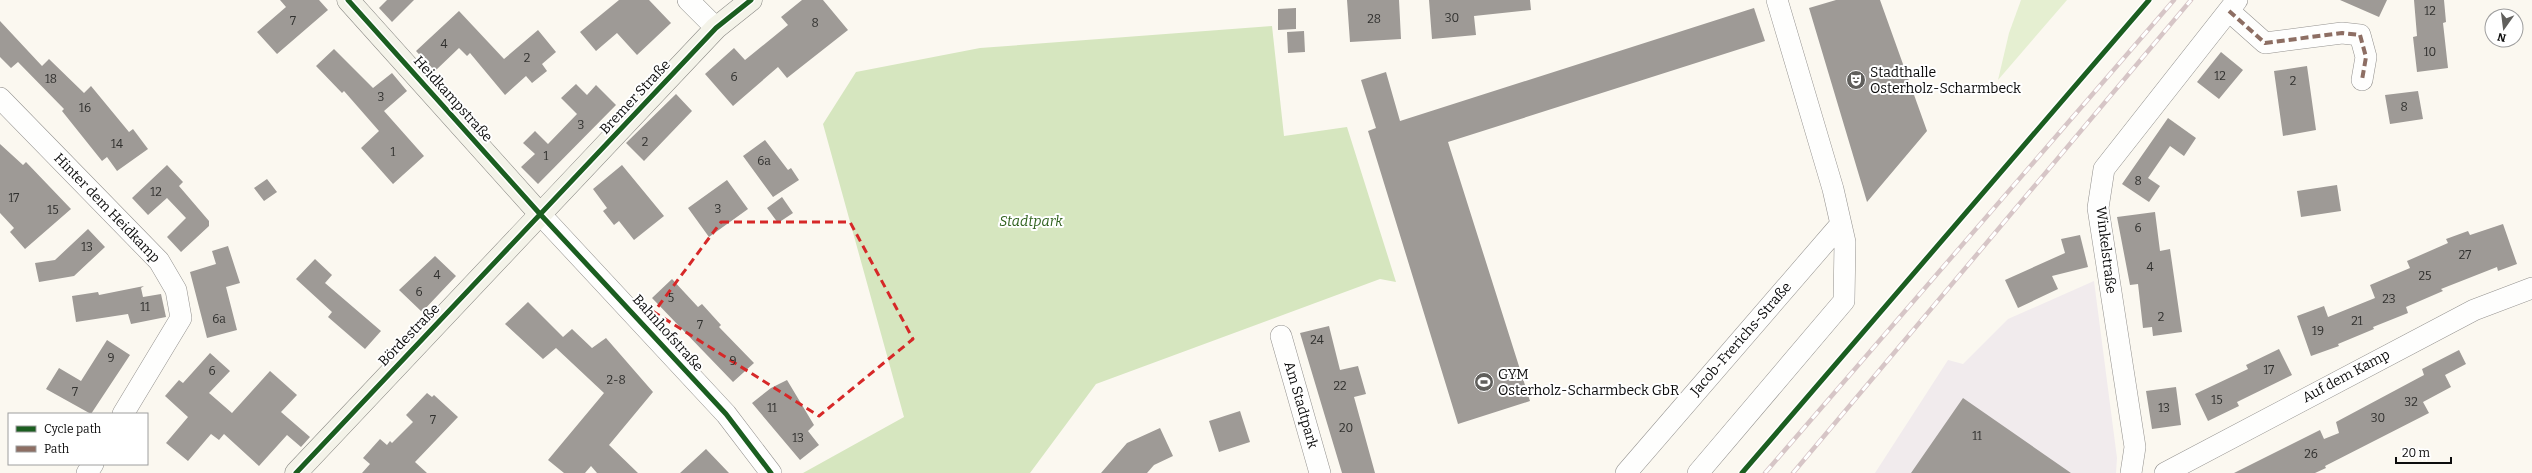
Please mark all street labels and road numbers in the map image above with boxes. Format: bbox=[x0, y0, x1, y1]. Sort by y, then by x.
street label: Heidkampstraße bbox=[410, 53, 496, 145]
street label: Bremer Straße bbox=[596, 56, 674, 138]
street label: Hinter dem Heidkamp bbox=[50, 150, 164, 266]
street label: Winkelstraße bbox=[2092, 205, 2120, 295]
street label: Jacob-Frerichs-Straße bbox=[1686, 279, 1795, 400]
street label: Bahnhofstraße bbox=[629, 291, 707, 375]
street label: Bördestraße bbox=[375, 300, 443, 370]
street label: Auf dem Kamp bbox=[2299, 346, 2393, 406]
street label: Am Stadtpark bbox=[1280, 359, 1322, 451]

